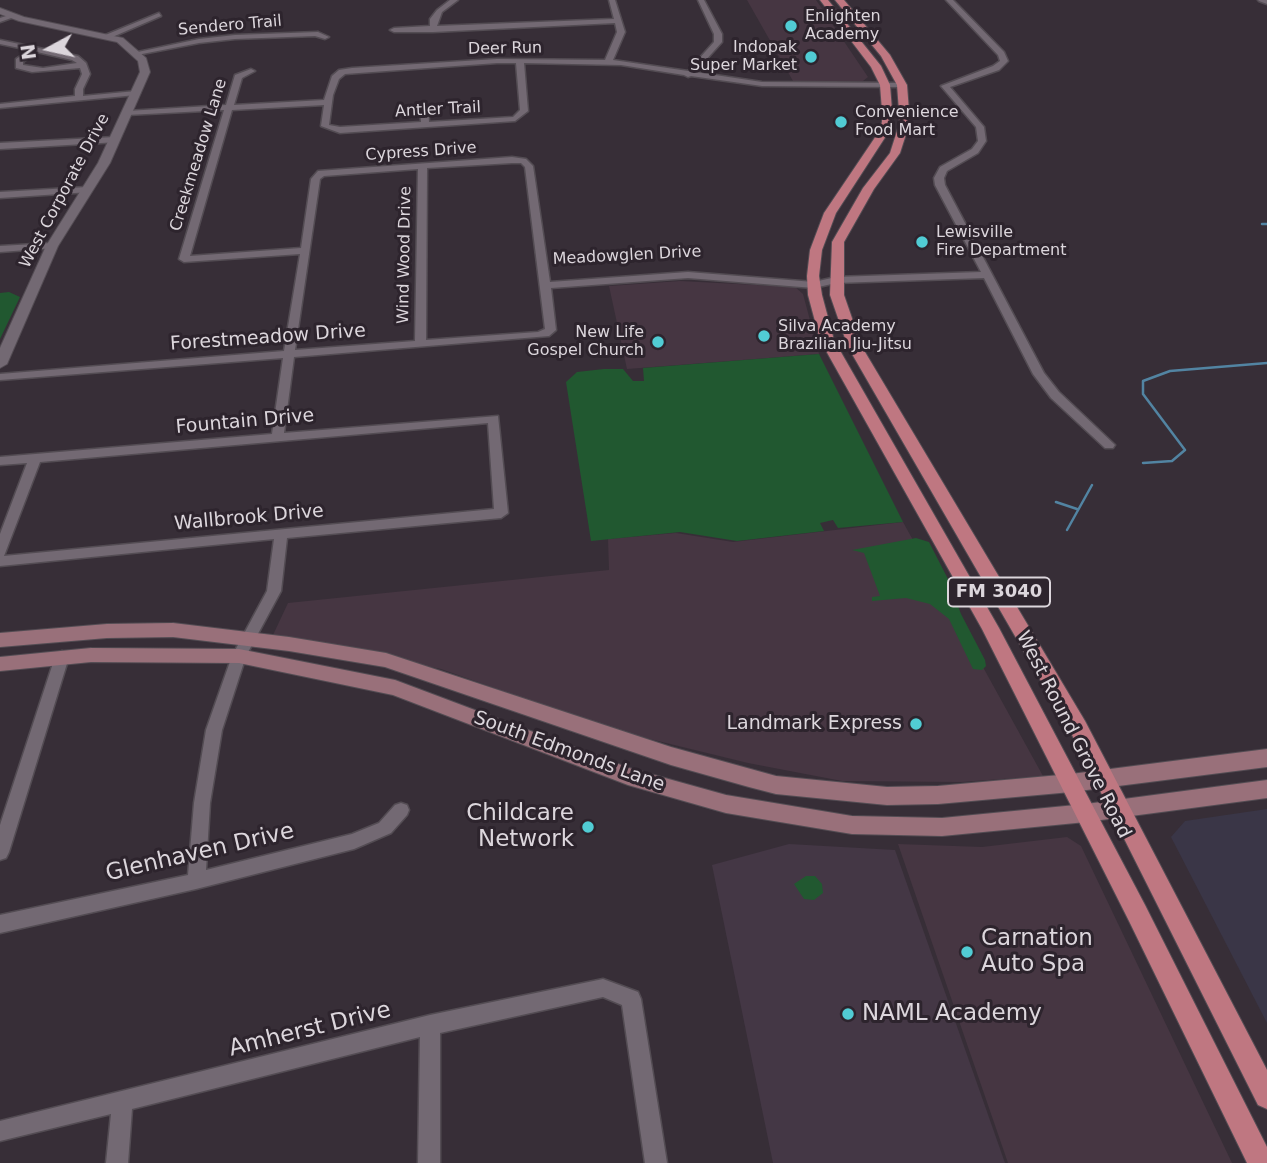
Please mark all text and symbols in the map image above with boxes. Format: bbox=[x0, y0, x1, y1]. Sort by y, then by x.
place label: Enlighten Academy bbox=[805, 7, 881, 45]
street label: Sendero Trail bbox=[177, 12, 283, 40]
north arrow bbox=[14, 14, 84, 84]
marker: Enlighten Academy bbox=[783, 18, 799, 34]
place label: Indopak Super Market bbox=[690, 38, 797, 76]
street label: Deer Run bbox=[468, 39, 542, 59]
text: N bbox=[16, 43, 40, 61]
marker: Indopak Super Market bbox=[803, 49, 819, 65]
street label: Creekmeadow Lane bbox=[167, 76, 231, 234]
street label: Antler Trail bbox=[395, 98, 481, 122]
place label: Convenience Food Mart bbox=[855, 103, 959, 141]
street label: West Corporate Drive bbox=[16, 110, 114, 272]
marker: Convenience Food Mart bbox=[833, 114, 849, 130]
street label: Cypress Drive bbox=[365, 139, 477, 165]
street label: Wind Wood Drive bbox=[394, 186, 416, 324]
place label: Lewisville Fire Department bbox=[936, 223, 1066, 261]
marker: Lewisville Fire Department bbox=[914, 234, 930, 250]
street label: Meadowglen Drive bbox=[552, 243, 702, 269]
place label: Silva Academy Brazilian Jiu-Jitsu bbox=[778, 317, 912, 355]
street label: Forestmeadow Drive bbox=[169, 320, 367, 356]
place label: New Life Gospel Church bbox=[527, 323, 644, 361]
marker: Silva Academy Brazilian Jiu-Jitsu bbox=[756, 328, 772, 344]
marker: New Life Gospel Church bbox=[650, 334, 666, 350]
street label: Fountain Drive bbox=[175, 405, 315, 439]
street label: Wallbrook Drive bbox=[173, 500, 325, 536]
road number: FM 3040 bbox=[948, 578, 1050, 606]
street label: West Round Grove Road bbox=[1011, 628, 1135, 842]
street label: South Edmonds Lane bbox=[470, 707, 668, 797]
place label: Landmark Express bbox=[726, 713, 902, 735]
marker: Landmark Express bbox=[908, 716, 924, 732]
place label: Childcare Network bbox=[466, 800, 574, 854]
street label: Glenhaven Drive bbox=[103, 818, 297, 888]
marker: Childcare Network bbox=[580, 819, 596, 835]
place label: Carnation Auto Spa bbox=[981, 925, 1093, 979]
marker: Carnation Auto Spa bbox=[959, 944, 975, 960]
street label: Amherst Drive bbox=[226, 997, 394, 1063]
place label: NAML Academy bbox=[862, 1000, 1042, 1028]
marker: NAML Academy bbox=[840, 1006, 856, 1022]

